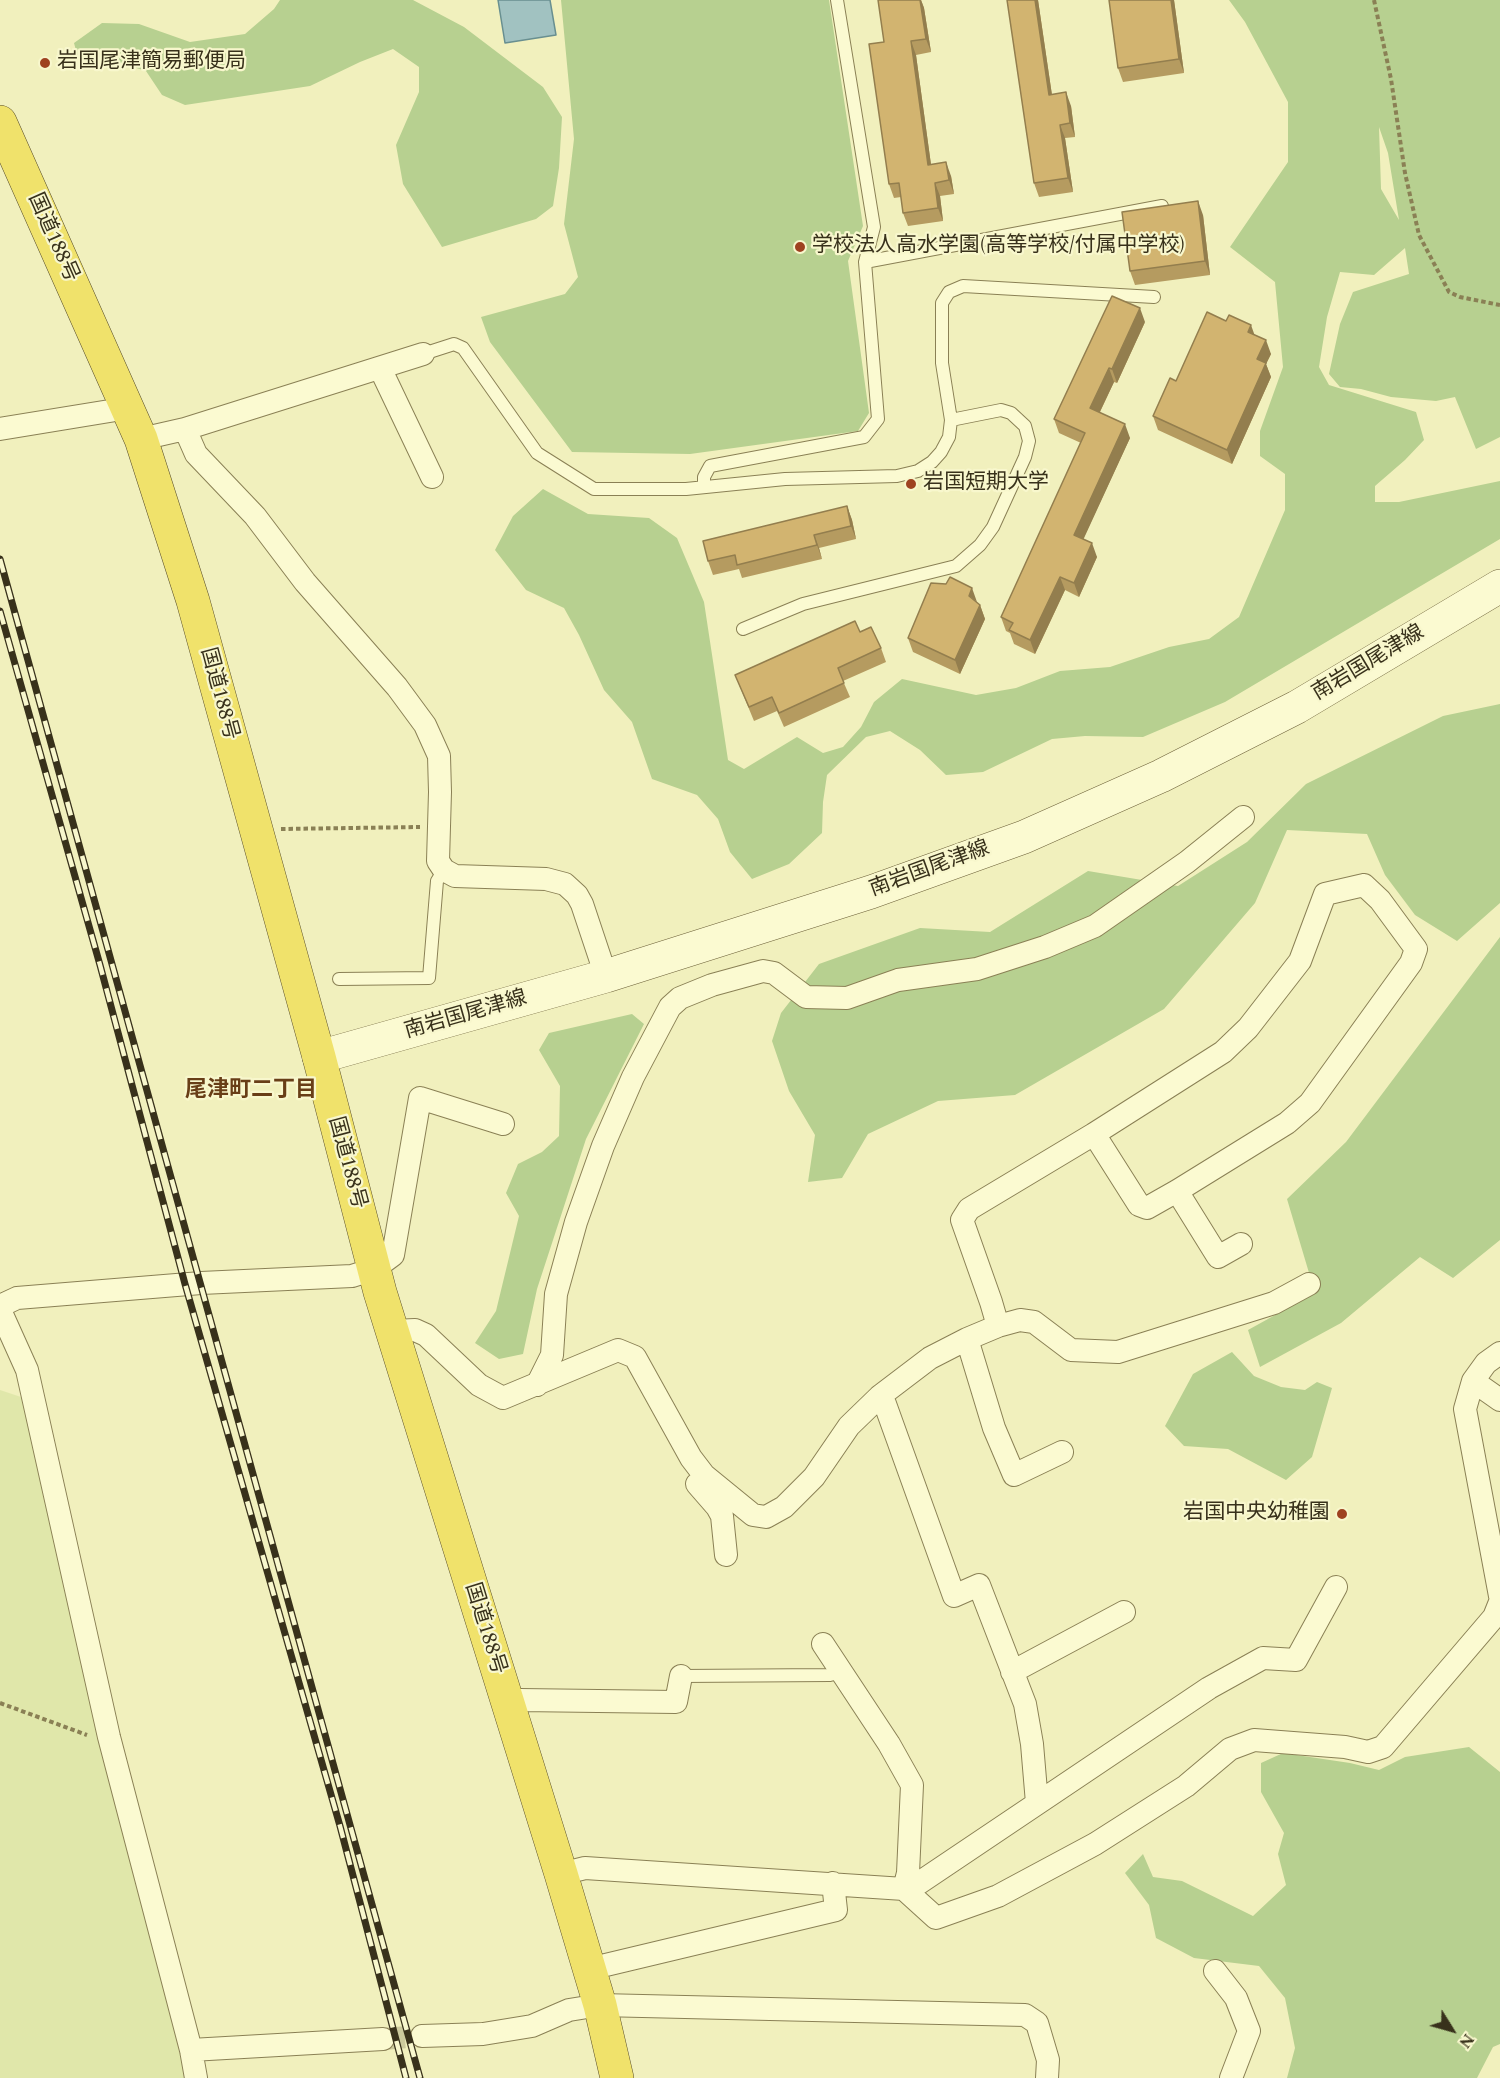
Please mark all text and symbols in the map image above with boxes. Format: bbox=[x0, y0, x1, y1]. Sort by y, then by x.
place label: 岩国尾津簡易郵便局 bbox=[57, 50, 246, 76]
marker: 岩国尾津簡易郵便局 bbox=[38, 56, 52, 70]
street label: 国道188号 bbox=[21, 190, 83, 286]
place label: 学校法人高水学園(高等学校/付属中学校) bbox=[812, 234, 1185, 260]
marker: 学校法人高水学園(高等学校/付属中学校) bbox=[793, 240, 807, 254]
place label: 岩国短期大学 bbox=[923, 471, 1049, 497]
marker: 岩国短期大学 bbox=[904, 477, 918, 491]
street label: 南岩国尾津線 bbox=[1309, 621, 1429, 707]
street label: 国道188号 bbox=[194, 645, 242, 743]
street label: 南岩国尾津線 bbox=[866, 837, 994, 903]
street label: 南岩国尾津線 bbox=[402, 987, 530, 1045]
district label: 尾津町二丁目 bbox=[185, 1079, 317, 1105]
street label: 国道188号 bbox=[322, 1114, 370, 1212]
place label: 岩国中央幼稚園 bbox=[1183, 1501, 1330, 1527]
marker: 岩国中央幼稚園 bbox=[1335, 1507, 1349, 1521]
street label: 国道188号 bbox=[458, 1580, 510, 1678]
north arrow bbox=[1422, 2000, 1482, 2060]
text: N bbox=[1453, 2028, 1480, 2053]

